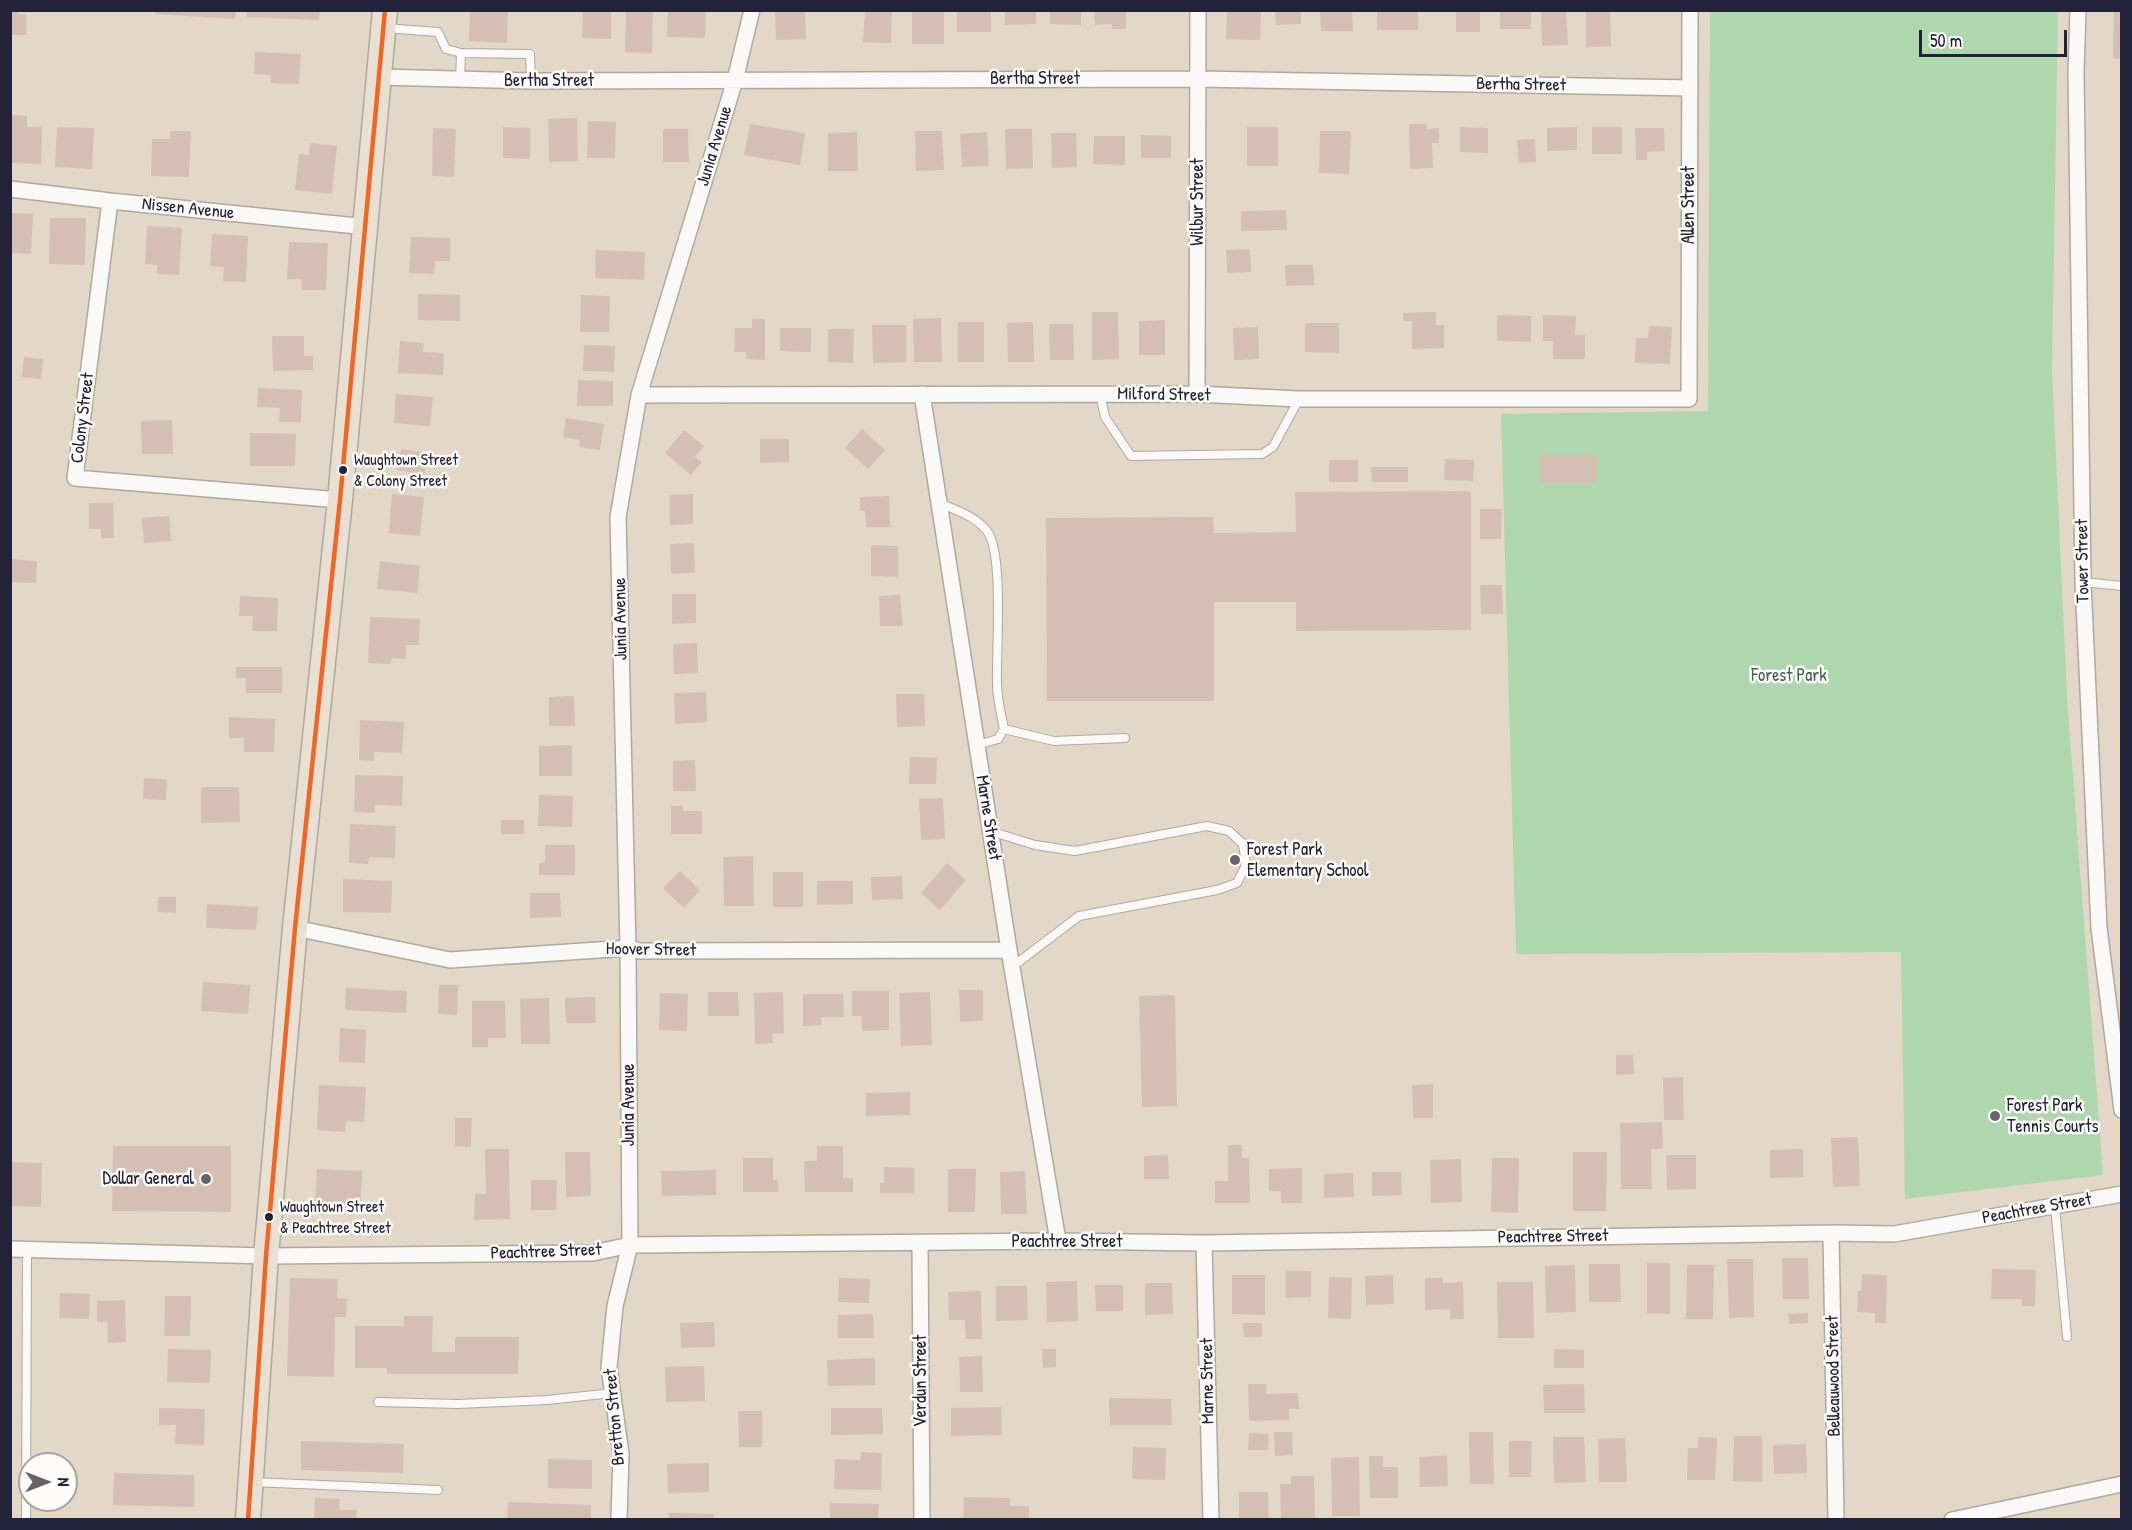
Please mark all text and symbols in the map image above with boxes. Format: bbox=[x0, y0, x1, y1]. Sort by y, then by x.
scale bar bbox=[1922, 18, 2070, 56]
text: 50 m bbox=[1930, 28, 1962, 53]
street label: Bertha Street bbox=[990, 68, 1080, 90]
street label: Bertha Street bbox=[504, 70, 594, 92]
street label: Bertha Street bbox=[1476, 73, 1566, 97]
street label: Junia Avenue bbox=[693, 103, 737, 189]
street label: Wilbur Street bbox=[1187, 158, 1209, 246]
street label: Allen Street bbox=[1678, 166, 1700, 244]
street label: Nissen Avenue bbox=[141, 193, 235, 225]
street label: Colony Street bbox=[67, 372, 99, 464]
street label: Milford Street bbox=[1117, 383, 1211, 407]
place label: Waughtown Street & Colony Street bbox=[354, 451, 458, 489]
marker: Waughtown Street & Colony Street bbox=[337, 464, 349, 476]
street label: Tower Street bbox=[2071, 519, 2095, 603]
street label: Junia Avenue bbox=[609, 577, 633, 661]
park label: Forest Park bbox=[1751, 665, 1827, 687]
street label: Marne Street bbox=[971, 774, 1005, 862]
place label: Forest Park Elementary School bbox=[1247, 839, 1368, 882]
marker: Forest Park Elementary School bbox=[1228, 853, 1242, 867]
street label: Hoover Street bbox=[606, 938, 696, 962]
street label: Junia Avenue bbox=[618, 1064, 640, 1146]
place label: Forest Park Tennis Courts bbox=[2007, 1095, 2098, 1138]
marker: Forest Park Tennis Courts bbox=[1988, 1109, 2002, 1123]
place label: Dollar General bbox=[102, 1168, 194, 1190]
marker: Dollar General bbox=[199, 1172, 213, 1186]
street label: Peachtree Street bbox=[1981, 1189, 2093, 1229]
place label: Waughtown Street & Peachtree Street bbox=[280, 1198, 391, 1236]
marker: Waughtown Street & Peachtree Street bbox=[263, 1211, 275, 1223]
street label: Peachtree Street bbox=[1497, 1225, 1609, 1249]
street label: Peachtree Street bbox=[1012, 1231, 1122, 1253]
street label: Peachtree Street bbox=[490, 1239, 602, 1265]
street label: Belleauwood Street bbox=[1822, 1315, 1846, 1437]
street label: Verdun Street bbox=[910, 1335, 932, 1427]
street label: Marne Street bbox=[1196, 1338, 1220, 1424]
street label: Bretton Street bbox=[600, 1368, 630, 1466]
north arrow bbox=[18, 1452, 78, 1512]
text: N bbox=[53, 1478, 75, 1486]

